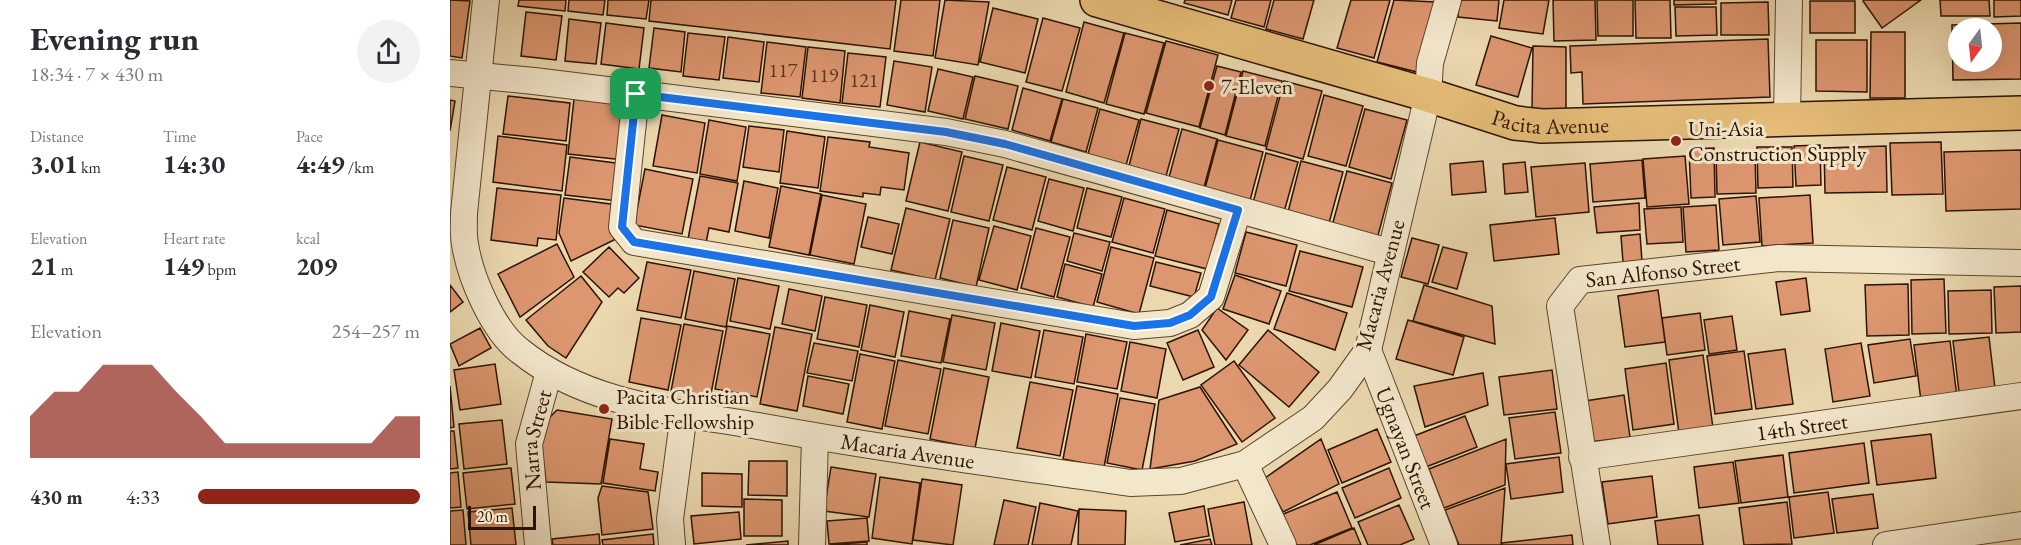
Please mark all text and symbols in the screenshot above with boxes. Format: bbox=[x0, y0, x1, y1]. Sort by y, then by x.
text: Evening run bbox=[30, 17, 199, 60]
north arrow bbox=[1948, 18, 2002, 72]
map controls bbox=[1948, 18, 2002, 72]
button: share bbox=[357, 20, 420, 83]
house number: 117 bbox=[769, 57, 798, 83]
text: 18:34 · 7 × 430 m bbox=[30, 61, 163, 87]
house number: 119 bbox=[810, 62, 839, 88]
house number: 121 bbox=[850, 67, 878, 93]
pin bbox=[610, 68, 661, 119]
place label: 7-Eleven bbox=[1221, 72, 1294, 101]
icon: arrive bbox=[619, 77, 652, 110]
marker: 7-Eleven bbox=[1202, 79, 1216, 93]
street label: Pacita Avenue bbox=[1488, 102, 1610, 141]
place label: Uni-Asia Construction Supply bbox=[1688, 114, 1867, 168]
text: Distance bbox=[30, 126, 83, 147]
text: Time bbox=[163, 126, 196, 147]
text: Pace bbox=[296, 126, 323, 147]
marker: Uni-Asia Construction Supply bbox=[1669, 134, 1683, 148]
text: 3.01 bbox=[30, 147, 78, 181]
text: 14:30 bbox=[163, 147, 225, 181]
text: 4:49 bbox=[296, 147, 345, 181]
text: km bbox=[78, 157, 101, 178]
text: /km bbox=[345, 157, 374, 178]
street label: Macaria Avenue bbox=[1349, 216, 1412, 354]
text: Elevation bbox=[30, 228, 88, 249]
text: Heart rate bbox=[163, 228, 225, 249]
text: kcal bbox=[296, 228, 320, 249]
street label: San Alfonso Street bbox=[1584, 248, 1742, 294]
text: 21 bbox=[30, 249, 58, 283]
text: 149 bbox=[163, 249, 204, 283]
text: 209 bbox=[296, 249, 337, 283]
text: m bbox=[58, 259, 73, 280]
text: bpm bbox=[204, 259, 236, 280]
text: Elevation bbox=[30, 318, 102, 344]
text: 254–257 m bbox=[332, 318, 420, 344]
place label: Pacita Christian Bible Fellowship bbox=[616, 382, 754, 436]
street label: Ugnayan Street bbox=[1369, 383, 1443, 513]
street label: Narra Street bbox=[514, 386, 558, 492]
marker: Pacita Christian Bible Fellowship bbox=[597, 402, 611, 416]
street label: 14th Street bbox=[1754, 406, 1850, 447]
street label: Macaria Avenue bbox=[839, 426, 977, 475]
text: 430 m bbox=[30, 484, 83, 510]
text: 4:33 bbox=[126, 484, 160, 510]
scale bar bbox=[468, 503, 536, 530]
text: 20 m bbox=[477, 506, 508, 527]

